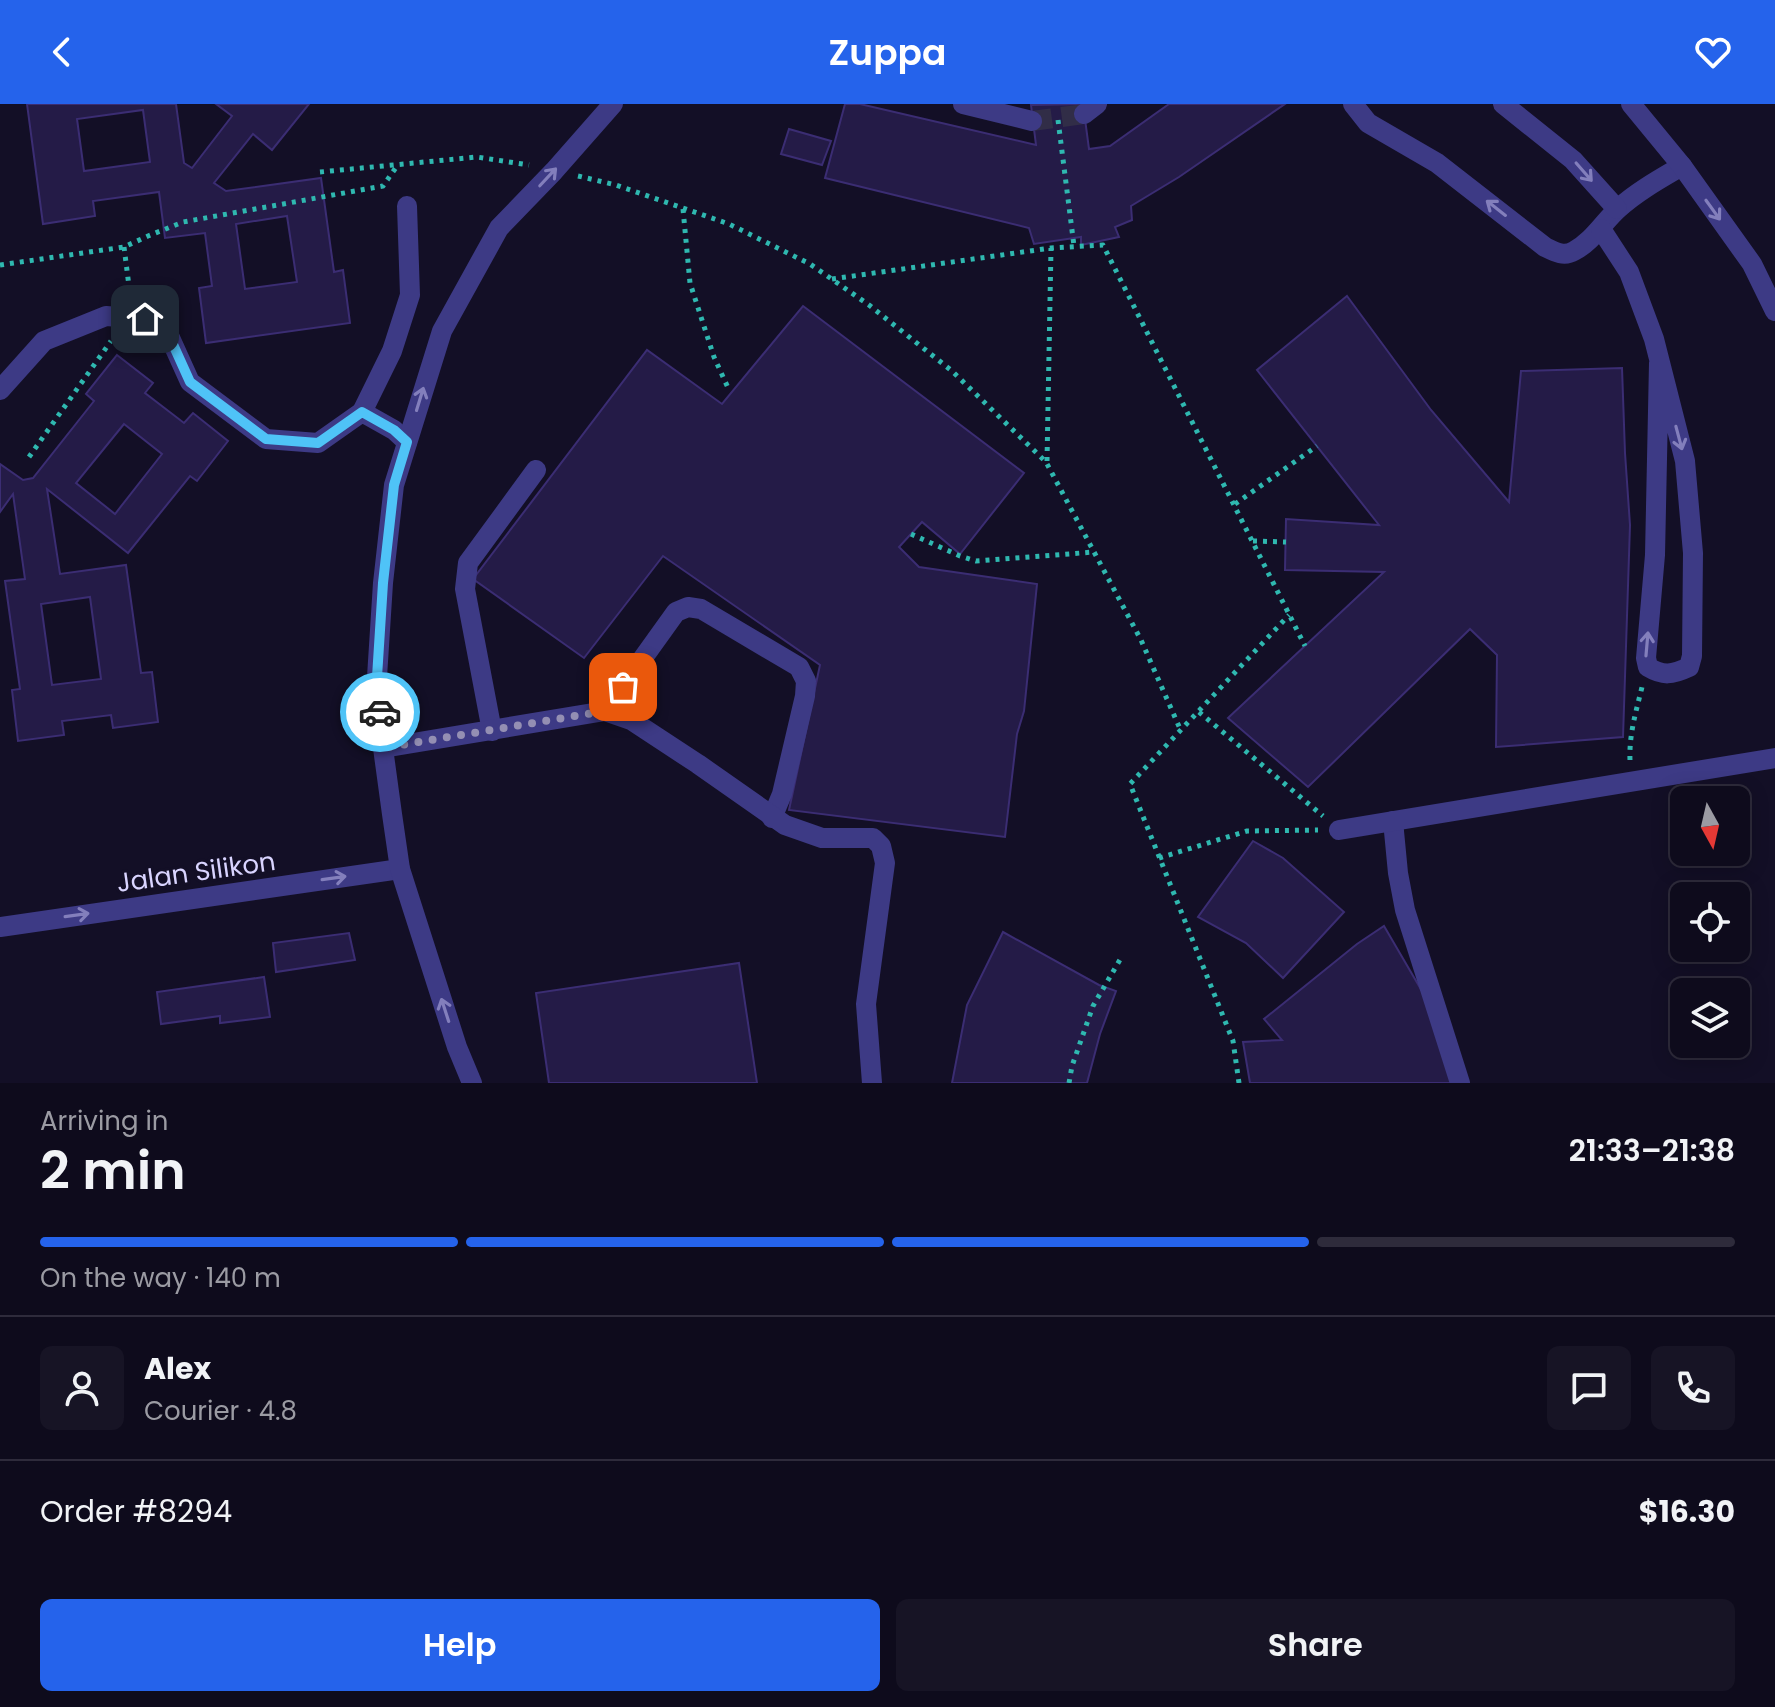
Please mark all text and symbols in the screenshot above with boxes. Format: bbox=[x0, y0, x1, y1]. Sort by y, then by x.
text: Zuppa bbox=[829, 27, 946, 78]
icon: back bbox=[40, 30, 84, 74]
icon: heart bbox=[1691, 30, 1735, 74]
one-way arrow bbox=[1575, 161, 1593, 181]
one-way arrow bbox=[538, 167, 557, 187]
one-way arrow bbox=[1704, 199, 1721, 220]
one-way arrow bbox=[1486, 200, 1507, 217]
pin bbox=[111, 285, 179, 353]
icon: home bbox=[123, 297, 167, 341]
one-way arrow bbox=[414, 387, 429, 412]
one-way arrow bbox=[1672, 424, 1687, 450]
one-way arrow bbox=[1640, 631, 1655, 658]
pin bbox=[589, 653, 657, 721]
icon: bag bbox=[601, 665, 645, 709]
courier bbox=[340, 672, 420, 752]
icon: car bbox=[358, 690, 402, 734]
north arrow bbox=[1670, 786, 1750, 866]
map controls bbox=[1670, 786, 1750, 1058]
street label: Jalan Silikon bbox=[114, 843, 278, 901]
one-way arrow bbox=[321, 870, 347, 885]
button: locate bbox=[1670, 882, 1750, 962]
one-way arrow bbox=[64, 907, 89, 922]
button: layers bbox=[1670, 978, 1750, 1058]
one-way arrow bbox=[437, 998, 451, 1023]
text: Arriving in bbox=[40, 1103, 169, 1139]
text: 21:33–21:38 bbox=[1569, 1129, 1735, 1172]
text: 2 min bbox=[40, 1134, 186, 1207]
text: On the way · 140 m bbox=[40, 1260, 281, 1296]
button: person bbox=[40, 1346, 124, 1430]
button: chat bbox=[1547, 1346, 1631, 1430]
button: phone bbox=[1651, 1346, 1735, 1430]
text: Alex bbox=[144, 1347, 211, 1390]
text: Courier · 4.8 bbox=[144, 1393, 297, 1429]
text: Order #8294 bbox=[40, 1490, 232, 1533]
text: $16.30 bbox=[1639, 1490, 1735, 1533]
button: Help bbox=[40, 1599, 880, 1691]
button: Share bbox=[896, 1599, 1735, 1691]

